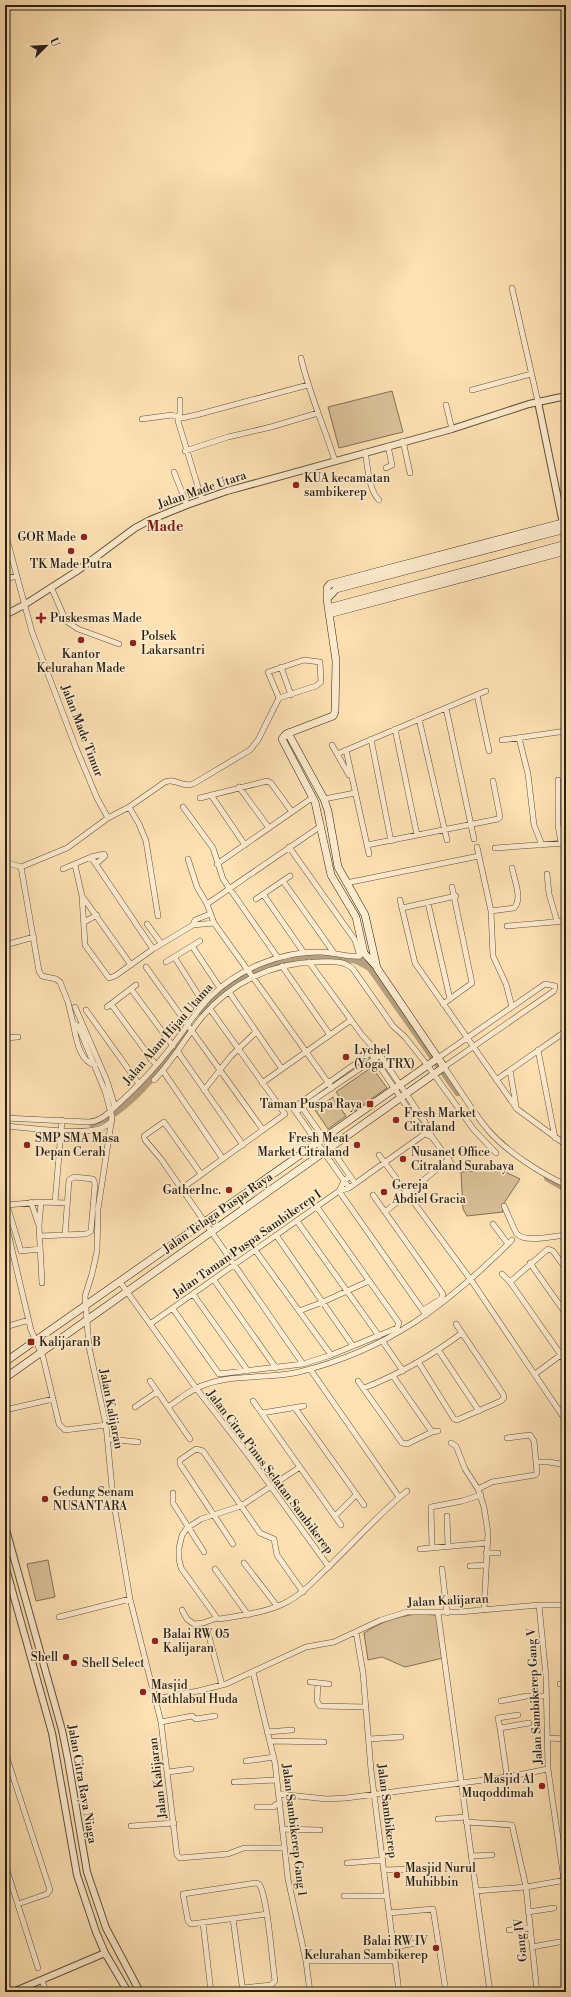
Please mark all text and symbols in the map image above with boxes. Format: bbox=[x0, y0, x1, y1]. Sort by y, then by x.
north arrow bbox=[26, 26, 66, 66]
text: U bbox=[46, 36, 63, 50]
street label: Jalan Made Utara bbox=[155, 467, 249, 513]
place label: KUA kecamatan sambikerep bbox=[304, 471, 390, 500]
marker: KUA kecamatan sambikerep bbox=[291, 480, 301, 490]
district label: Made bbox=[147, 518, 184, 536]
place label: GOR Made bbox=[17, 530, 76, 545]
marker: GOR Made bbox=[79, 532, 89, 542]
marker: TK Made Putra bbox=[66, 546, 76, 556]
place label: TK Made Putra bbox=[30, 557, 113, 572]
place label: Puskesmas Made bbox=[50, 611, 142, 626]
marker: Puskesmas Made bbox=[35, 612, 47, 624]
place label: Polsek Lakarsantri bbox=[141, 629, 205, 658]
marker: Kantor Kelurahan Made bbox=[76, 635, 86, 645]
marker: Polsek Lakarsantri bbox=[128, 638, 138, 648]
place label: Kantor Kelurahan Made bbox=[37, 647, 125, 676]
street label: Jalan Made Timur bbox=[57, 682, 106, 779]
street label: Jalan Alam Hijau Utama bbox=[119, 979, 217, 1089]
place label: Lychel (Yoga TRX) bbox=[354, 1043, 415, 1072]
marker: Lychel (Yoga TRX) bbox=[341, 1052, 351, 1062]
place label: Taman Puspa Raya bbox=[260, 1097, 363, 1112]
marker: Taman Puspa Raya bbox=[365, 1099, 375, 1109]
place label: Fresh Market Citraland bbox=[404, 1106, 477, 1135]
marker: Fresh Market Citraland bbox=[391, 1115, 401, 1125]
place label: SMP SMA Masa Depan Cerah bbox=[35, 1131, 120, 1160]
place label: Fresh Meat Market Citraland bbox=[257, 1131, 350, 1160]
marker: SMP SMA Masa Depan Cerah bbox=[22, 1140, 32, 1150]
marker: Fresh Meat Market Citraland bbox=[352, 1140, 362, 1150]
place label: Nusanet Office Citraland Surabaya bbox=[411, 1145, 515, 1174]
marker: Nusanet Office Citraland Surabaya bbox=[398, 1154, 408, 1164]
street label: Jalan Telaga Puspa Raya bbox=[159, 1169, 277, 1257]
place label: Gereja Abdiel Gracia bbox=[391, 1178, 467, 1207]
place label: GatherInc. bbox=[163, 1183, 221, 1198]
marker: GatherInc. bbox=[224, 1185, 234, 1195]
street label: Jalan Taman Puspa Sambikerep I bbox=[169, 1187, 325, 1302]
marker: Gereja Abdiel Gracia bbox=[379, 1187, 389, 1197]
place label: Kalijaran B bbox=[39, 1335, 101, 1350]
marker: Kalijaran B bbox=[26, 1337, 36, 1347]
street label: Jalan Kalijaran bbox=[96, 1367, 126, 1450]
street label: Jalan Citra Pinus Selatan Sambikerep bbox=[203, 1386, 337, 1557]
place label: Gedung Senam NUSANTARA bbox=[53, 1485, 135, 1514]
marker: Gedung Senam NUSANTARA bbox=[40, 1494, 50, 1504]
street label: Jalan Kalijaran bbox=[406, 1591, 489, 1611]
place label: Balai RW 05 Kalijaran bbox=[162, 1627, 230, 1656]
street label: Jalan Sambikerep Gang V bbox=[524, 1627, 546, 1766]
marker: Balai RW 05 Kalijaran bbox=[150, 1636, 160, 1646]
place label: Shell bbox=[31, 1650, 58, 1665]
marker: Shell bbox=[61, 1652, 71, 1662]
place label: Shell Select bbox=[82, 1656, 145, 1671]
marker: Shell Select bbox=[69, 1658, 79, 1668]
place label: Masjid Mathlabul Huda bbox=[151, 1678, 239, 1707]
marker: Masjid Mathlabul Huda bbox=[138, 1687, 148, 1697]
street label: Jalan Citra Raya Niaga bbox=[64, 1722, 100, 1846]
street label: Jalan Kalijaran bbox=[146, 1737, 171, 1820]
street label: Jalan Sambikerep Gang 1 bbox=[278, 1762, 310, 1898]
street label: Jalan Sambikerep bbox=[374, 1762, 400, 1859]
place label: Masjid Al Muqoddimah bbox=[462, 1772, 534, 1801]
marker: Masjid Al Muqoddimah bbox=[537, 1781, 547, 1791]
place label: Masjid Nurul Muhibbin bbox=[405, 1861, 476, 1890]
marker: Masjid Nurul Muhibbin bbox=[392, 1870, 402, 1880]
street label: Gang IV bbox=[511, 1917, 531, 1963]
place label: Balai RW IV Kelurahan Sambikerep bbox=[304, 1934, 428, 1963]
marker: Balai RW IV Kelurahan Sambikerep bbox=[431, 1943, 441, 1953]

